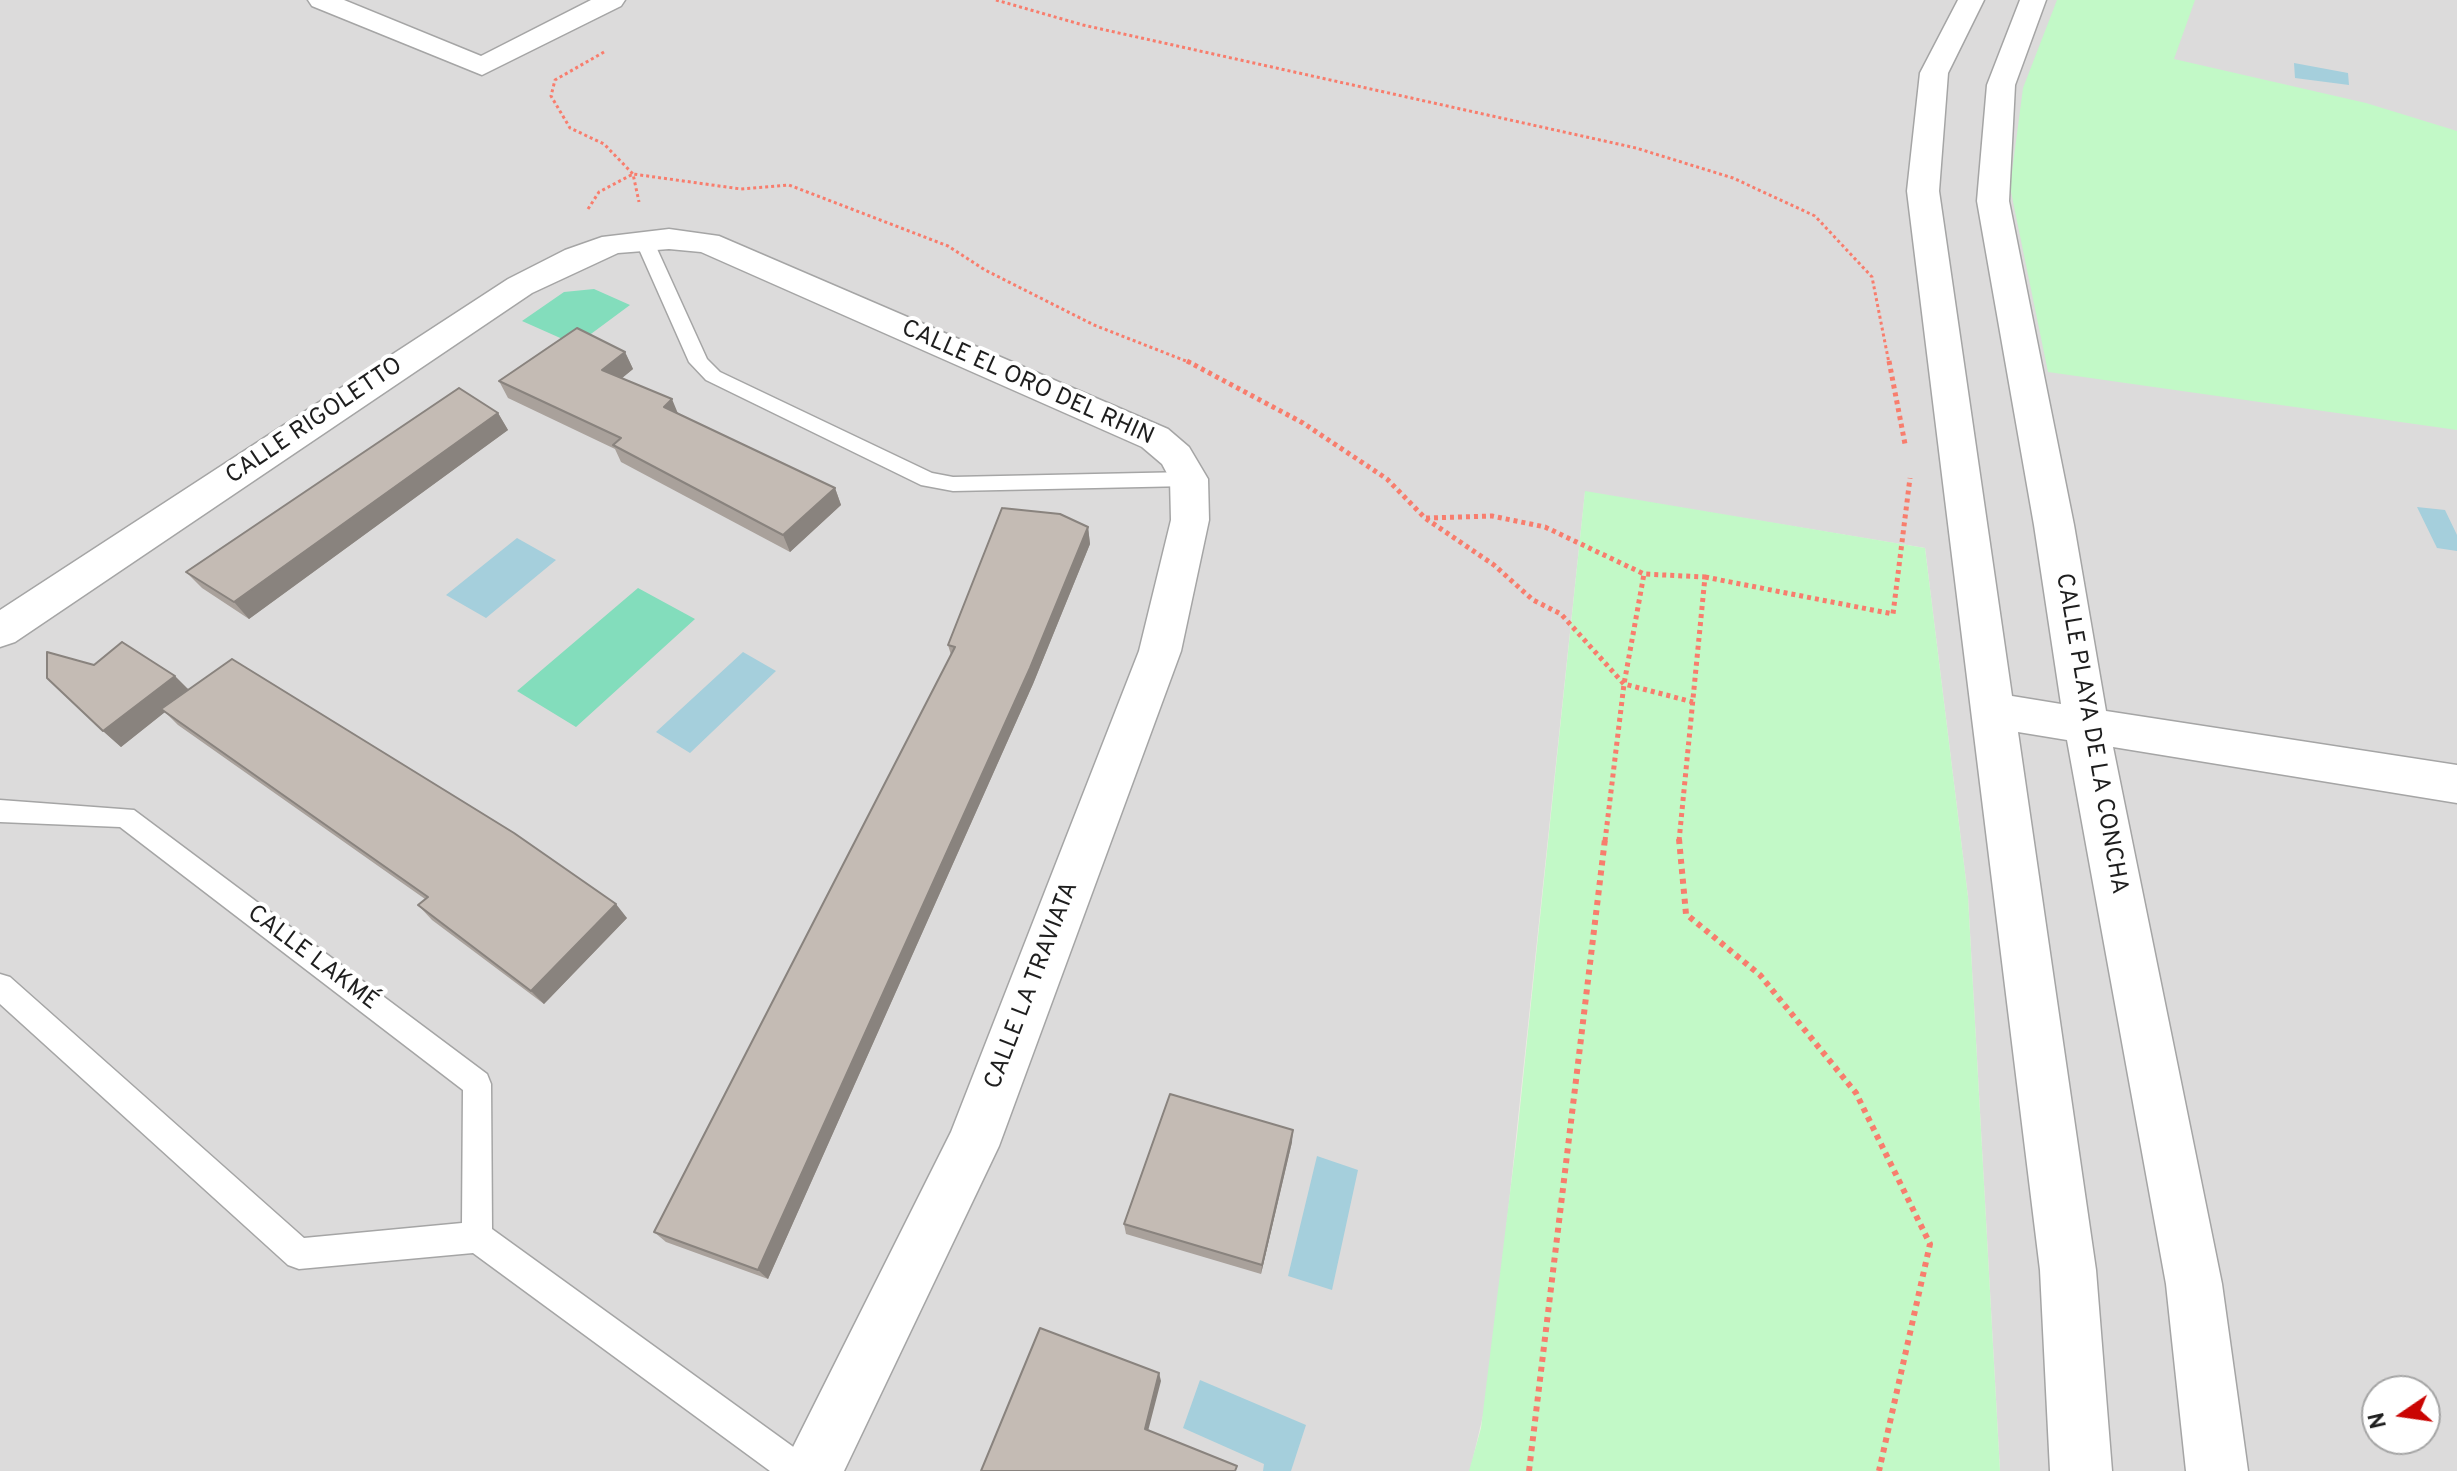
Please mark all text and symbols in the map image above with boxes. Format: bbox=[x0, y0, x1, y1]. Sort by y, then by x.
street label: CALLE EL ORO DEL RHIN bbox=[896, 315, 1158, 453]
street label: CALLE RIGOLETTO bbox=[221, 352, 409, 492]
street label: CALLE PLAYA DE LA CONCHA bbox=[2048, 571, 2132, 897]
street label: CALLE LA TRAVIATA bbox=[980, 878, 1086, 1094]
street label: CALLE LAKMÉ bbox=[241, 900, 383, 1018]
north arrow bbox=[2361, 1375, 2441, 1455]
text: N bbox=[2364, 1409, 2394, 1431]

